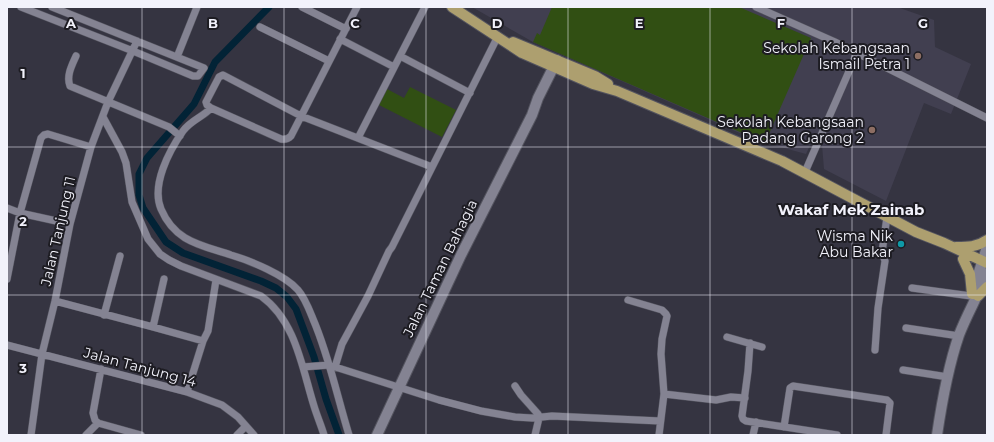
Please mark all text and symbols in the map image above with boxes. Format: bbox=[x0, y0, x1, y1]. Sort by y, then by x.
text: A bbox=[65, 15, 77, 31]
text: B bbox=[208, 15, 218, 31]
text: C bbox=[350, 15, 360, 31]
text: D bbox=[492, 15, 503, 31]
text: E bbox=[635, 15, 644, 31]
text: F bbox=[777, 15, 785, 31]
text: G bbox=[918, 15, 928, 31]
place label: Sekolah Kebangsaan Ismail Petra 1 bbox=[763, 39, 910, 73]
marker: Sekolah Kebangsaan Ismail Petra 1 bbox=[913, 51, 923, 61]
text: 1 bbox=[20, 65, 26, 81]
place label: Sekolah Kebangsaan Padang Garong 2 bbox=[717, 113, 864, 147]
marker: Sekolah Kebangsaan Padang Garong 2 bbox=[867, 125, 877, 135]
street label: Jalan Tanjung 11 bbox=[36, 174, 79, 289]
street label: Jalan Taman Bahagia bbox=[398, 196, 481, 341]
district label: Wakaf Mek Zainab bbox=[778, 200, 924, 219]
text: 2 bbox=[19, 213, 27, 229]
place label: Wisma Nik Abu Bakar bbox=[817, 227, 894, 261]
marker: Wisma Nik Abu Bakar bbox=[896, 239, 906, 249]
street label: Jalan Tanjung 14 bbox=[81, 343, 199, 391]
text: 3 bbox=[18, 360, 27, 376]

